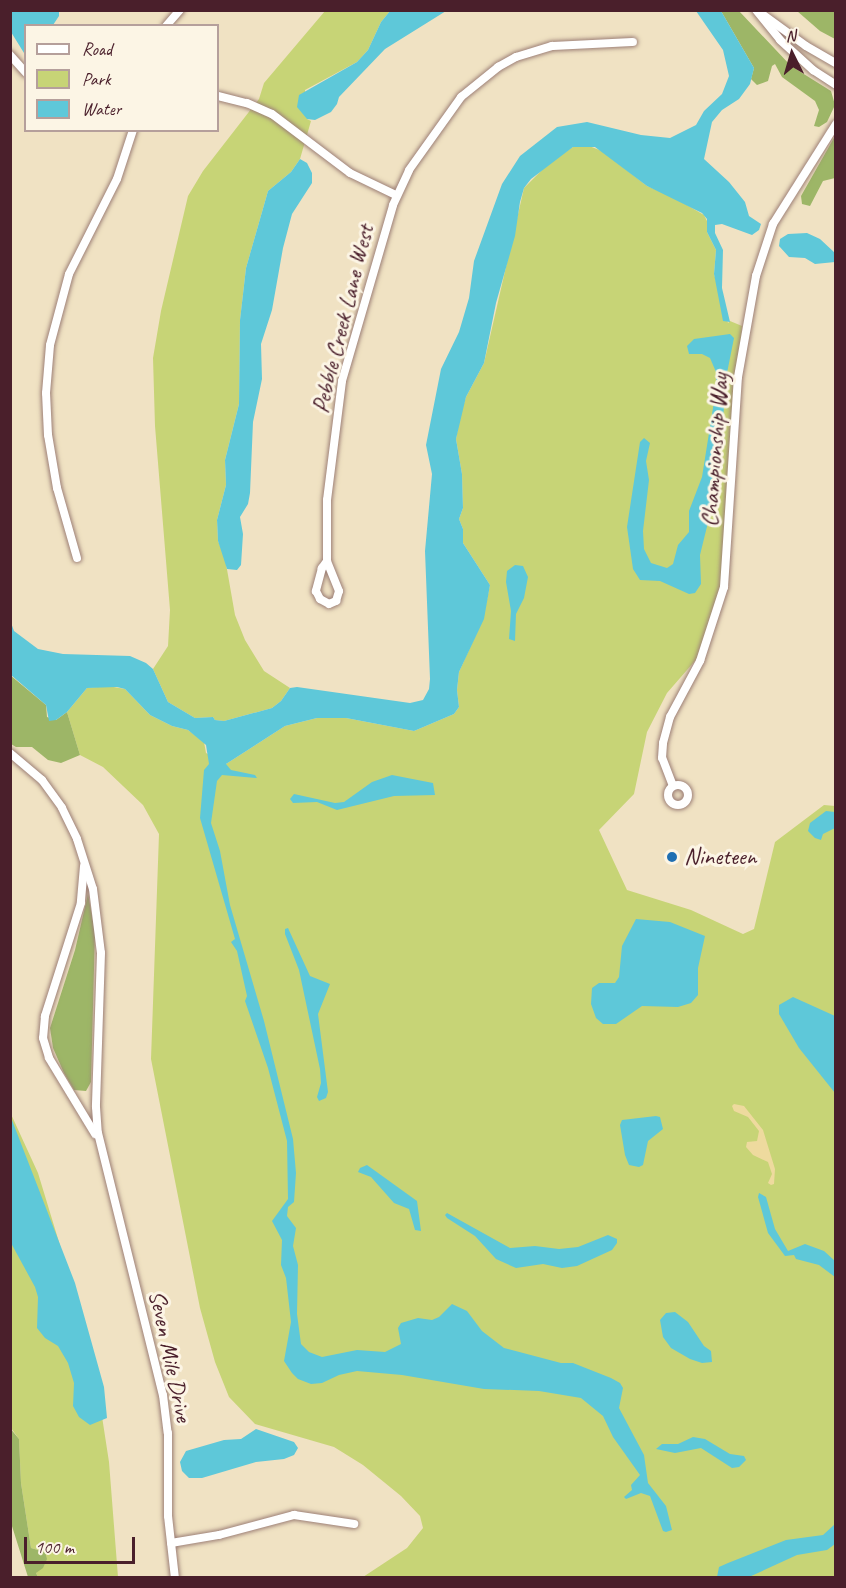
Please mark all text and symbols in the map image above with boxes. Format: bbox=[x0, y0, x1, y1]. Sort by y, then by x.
legend bbox=[24, 24, 219, 132]
north arrow bbox=[762, 24, 822, 84]
text: N bbox=[785, 26, 796, 46]
text: Road bbox=[82, 38, 112, 60]
text: Park bbox=[82, 68, 111, 90]
text: Water bbox=[82, 98, 121, 120]
street label: Pebble Creek Lane West bbox=[306, 222, 380, 416]
street label: Championship Way bbox=[695, 372, 735, 528]
place label: Nineteen bbox=[684, 843, 756, 871]
marker: Nineteen bbox=[665, 850, 679, 864]
street label: Seven Mile Drive bbox=[142, 1287, 198, 1425]
scale bar bbox=[27, 1525, 138, 1563]
text: 100 m bbox=[35, 1536, 74, 1558]

